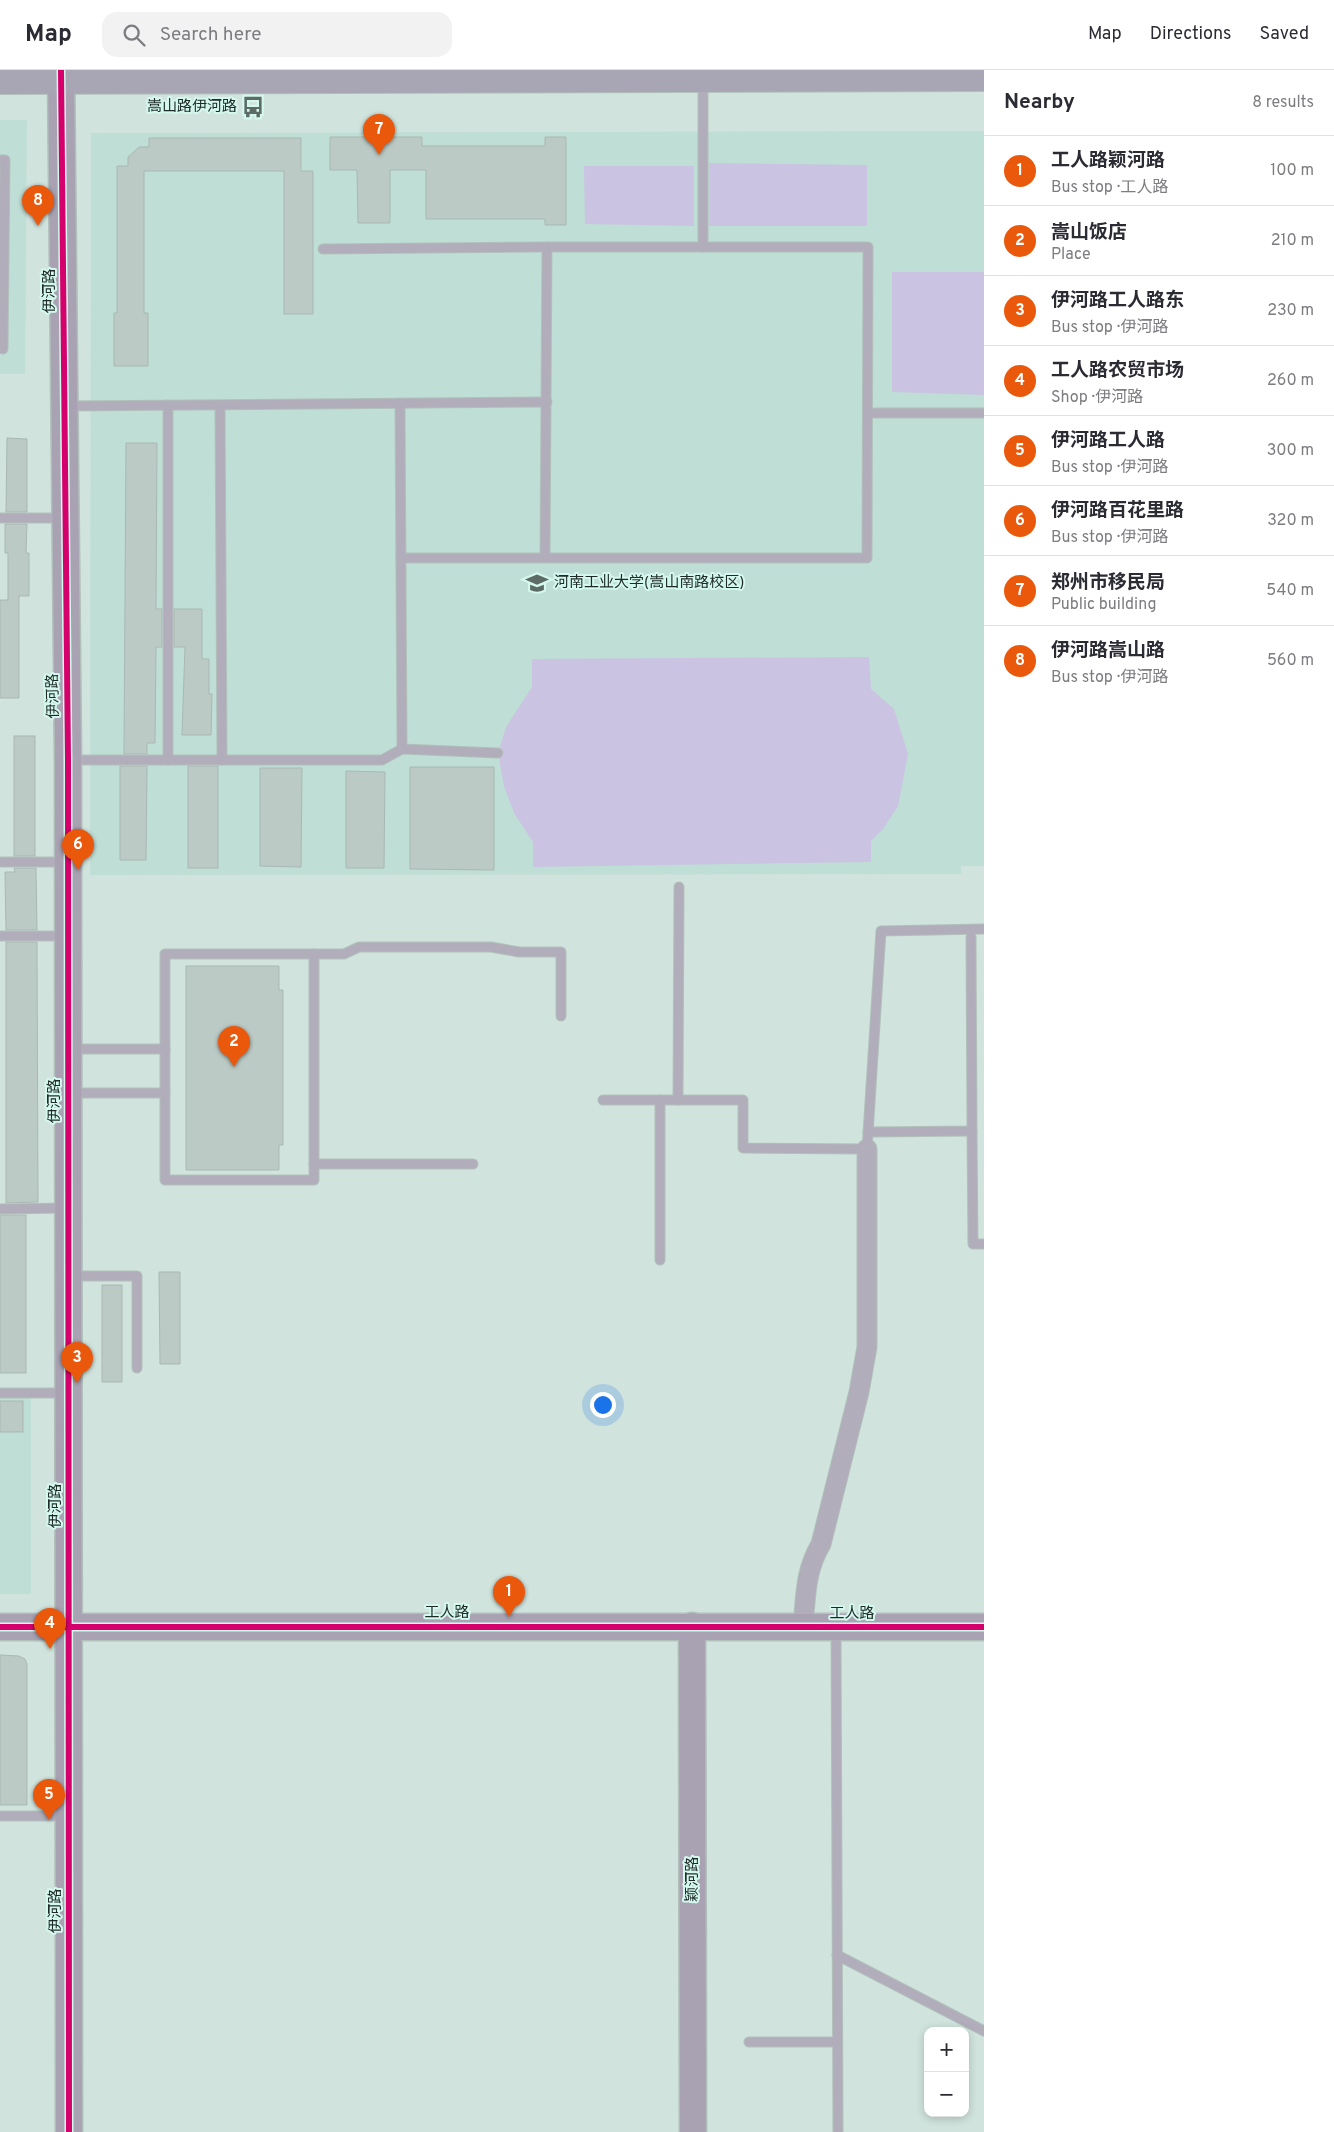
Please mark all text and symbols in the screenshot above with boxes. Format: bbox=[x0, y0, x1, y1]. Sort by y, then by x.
search box bbox=[102, 12, 452, 57]
text: Map bbox=[25, 20, 72, 50]
icon: search bbox=[120, 21, 148, 49]
text: Search here bbox=[160, 23, 261, 47]
text: Map bbox=[1088, 23, 1122, 46]
text: Directions bbox=[1150, 23, 1232, 46]
text: Saved bbox=[1260, 23, 1309, 46]
text: Nearby bbox=[1004, 89, 1075, 116]
text: 8 results bbox=[1252, 93, 1314, 113]
bus stop icon: 嵩山路伊河路 bbox=[240, 94, 266, 120]
place label: 嵩山路伊河路 bbox=[147, 98, 237, 117]
pin: 7 bbox=[363, 114, 395, 155]
text: 工人路颖河路 bbox=[1051, 149, 1165, 173]
text: 1 bbox=[1017, 161, 1023, 181]
text: 100 m bbox=[1270, 161, 1314, 181]
text: Bus stop · 工人路 bbox=[1051, 178, 1168, 198]
pin: 8 bbox=[22, 185, 54, 226]
text: 嵩山饭店 bbox=[1051, 221, 1127, 245]
text: 2 bbox=[1015, 231, 1025, 251]
text: 210 m bbox=[1271, 231, 1314, 251]
text: Place bbox=[1051, 245, 1091, 265]
street label: 伊河路 bbox=[41, 268, 60, 314]
text: 伊河路工人路东 bbox=[1051, 289, 1184, 313]
text: 3 bbox=[1015, 301, 1025, 321]
text: 230 m bbox=[1267, 301, 1314, 321]
text: Bus stop · 伊河路 bbox=[1051, 318, 1168, 338]
text: 工人路农贸市场 bbox=[1051, 359, 1184, 383]
text: 4 bbox=[1015, 371, 1025, 391]
text: 260 m bbox=[1267, 371, 1314, 391]
text: Shop · 伊河路 bbox=[1051, 388, 1143, 408]
text: 伊河路工人路 bbox=[1051, 429, 1165, 453]
text: 5 bbox=[1015, 441, 1025, 461]
text: 300 m bbox=[1267, 441, 1314, 461]
text: Bus stop · 伊河路 bbox=[1051, 458, 1168, 478]
text: 伊河路百花里路 bbox=[1051, 499, 1184, 523]
text: 6 bbox=[1015, 511, 1025, 531]
text: 320 m bbox=[1267, 511, 1314, 531]
text: Bus stop · 伊河路 bbox=[1051, 528, 1168, 548]
school or university icon: 河南工业大学(嵩山南路校区) bbox=[524, 570, 550, 596]
text: 郑州市移民局 bbox=[1051, 571, 1165, 595]
place label: 河南工业大学(嵩山南路校区) bbox=[554, 573, 744, 593]
text: 7 bbox=[1016, 581, 1024, 601]
text: 540 m bbox=[1266, 581, 1314, 601]
text: Public building bbox=[1051, 595, 1156, 615]
text: 伊河路嵩山路 bbox=[1051, 639, 1165, 663]
text: 8 bbox=[1015, 651, 1025, 671]
text: 560 m bbox=[1267, 651, 1314, 671]
text: Bus stop · 伊河路 bbox=[1051, 668, 1168, 688]
street label: 伊河路 bbox=[44, 673, 64, 719]
pin: 6 bbox=[62, 829, 94, 870]
pin: 2 bbox=[218, 1026, 250, 1067]
street label: 伊河路 bbox=[46, 1078, 65, 1124]
pin: 3 bbox=[61, 1342, 93, 1383]
your location bbox=[590, 1392, 616, 1418]
street label: 伊河路 bbox=[47, 1483, 66, 1529]
pin: 1 bbox=[493, 1576, 525, 1617]
street label: 工人路 bbox=[424, 1604, 470, 1623]
street label: 工人路 bbox=[829, 1605, 875, 1624]
pin: 4 bbox=[34, 1608, 66, 1649]
pin: 5 bbox=[33, 1779, 65, 1820]
street label: 颖河路 bbox=[684, 1856, 703, 1902]
street label: 伊河路 bbox=[47, 1888, 66, 1934]
map controls bbox=[924, 2027, 969, 2117]
button: + bbox=[924, 2027, 969, 2072]
button: − bbox=[924, 2072, 969, 2117]

